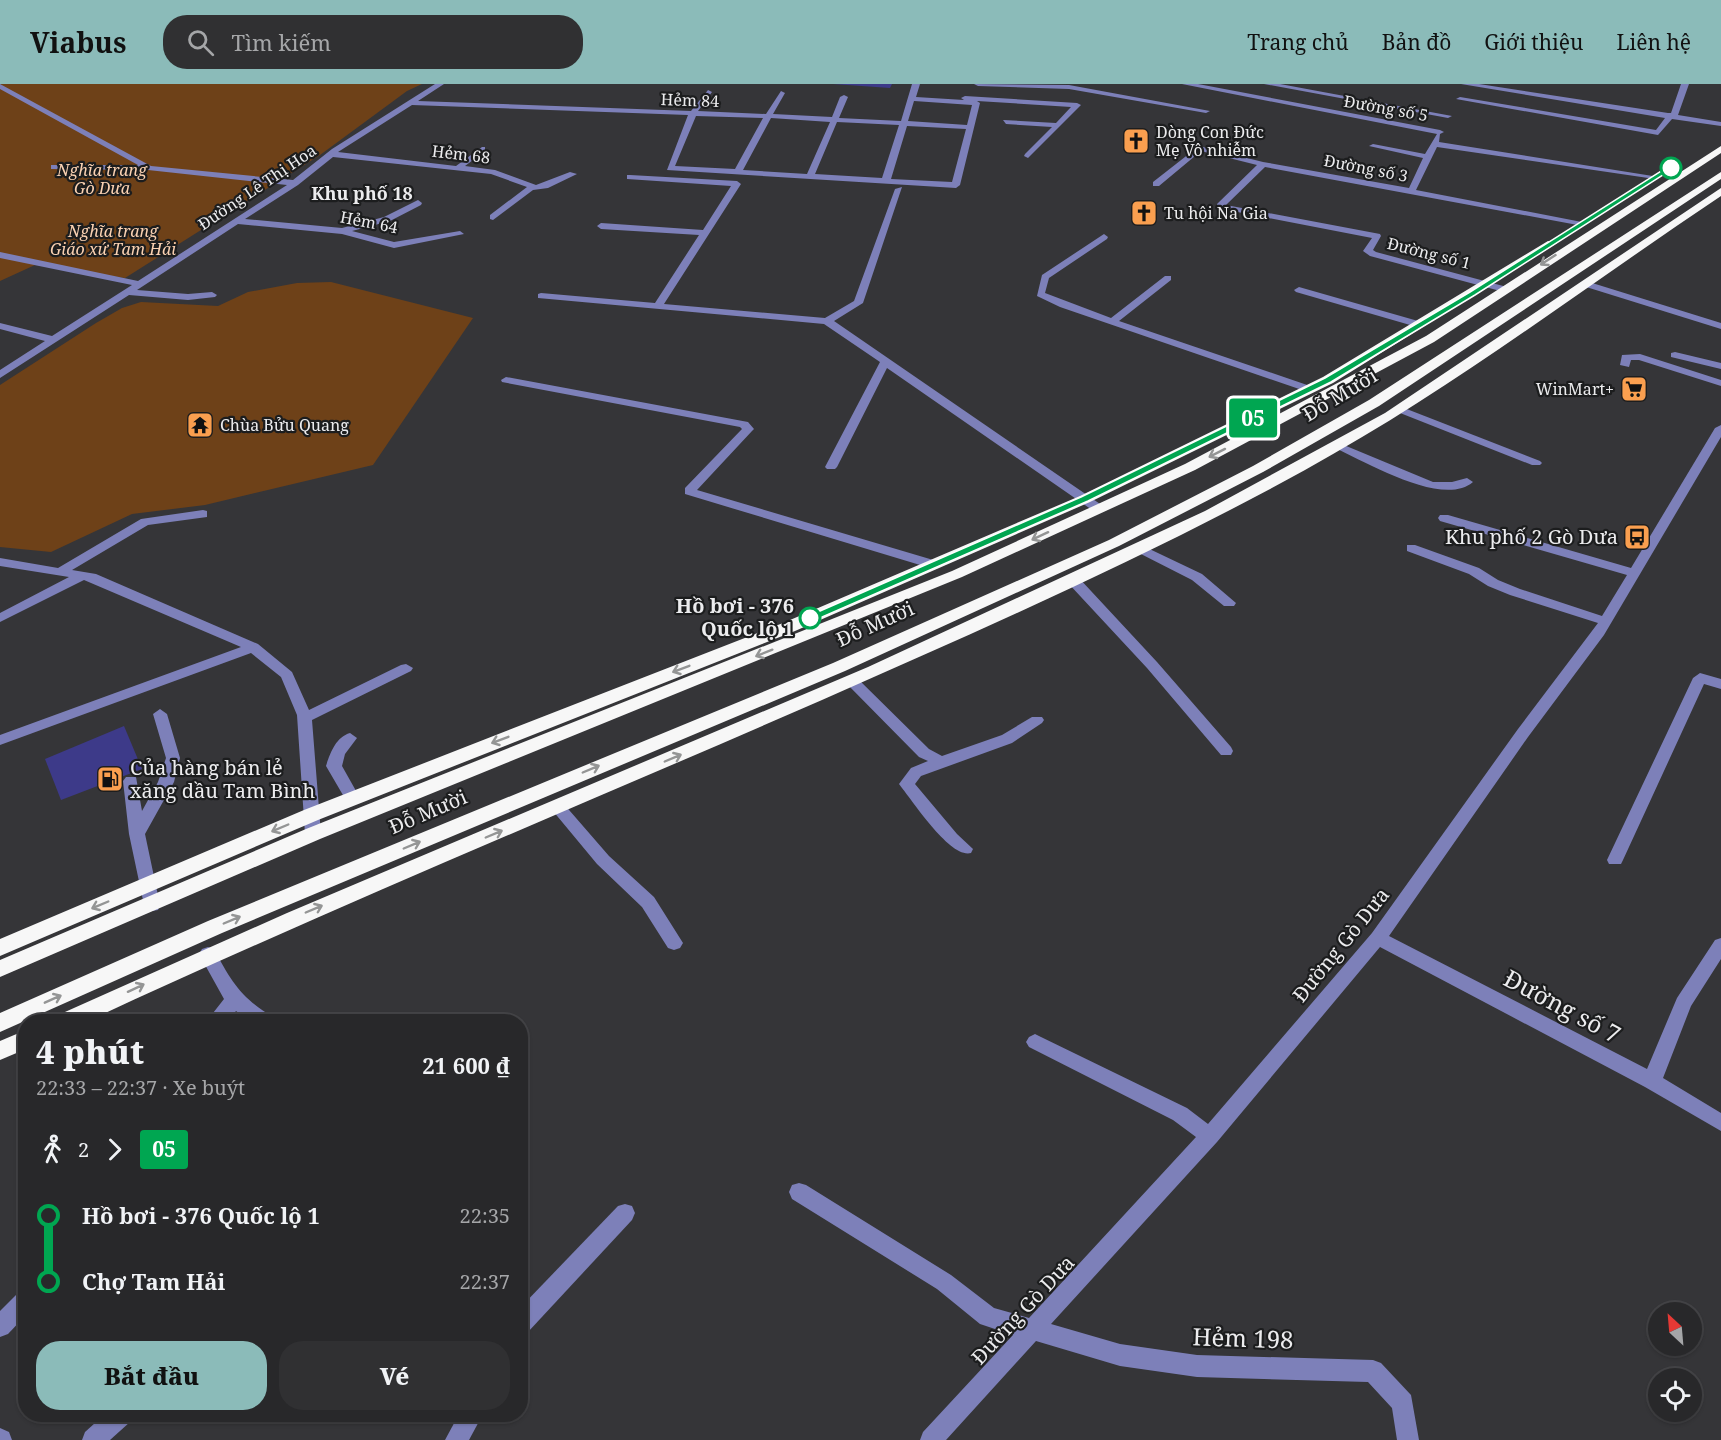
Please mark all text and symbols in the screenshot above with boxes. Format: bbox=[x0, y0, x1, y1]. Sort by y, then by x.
search box bbox=[163, 15, 583, 69]
text: Viabus bbox=[30, 23, 127, 61]
icon: search bbox=[184, 26, 217, 59]
text: Tìm kiếm bbox=[232, 27, 331, 57]
text: Trang chủ bbox=[1247, 28, 1349, 56]
text: Bản đồ bbox=[1382, 28, 1451, 56]
text: Giới thiệu bbox=[1484, 28, 1583, 56]
text: Liên hệ bbox=[1616, 28, 1691, 56]
street label: Hẻm 84 bbox=[660, 88, 720, 112]
street label: Đường số 5 bbox=[1342, 90, 1430, 126]
place label: Dòng Con Đức Mẹ Vô nhiễm bbox=[1156, 121, 1264, 161]
church icon: Dòng Con Đức Mẹ Vô nhiễm bbox=[1121, 126, 1151, 156]
street label: Đường Lê Thị Hoa bbox=[193, 139, 321, 235]
street label: Hẻm 68 bbox=[431, 140, 491, 168]
street label: Đường số 3 bbox=[1322, 149, 1410, 187]
unlabelled marker bbox=[1660, 157, 1682, 179]
park label: Nghĩa trang Gò Dưa bbox=[56, 159, 148, 199]
district label: Khu phố 18 bbox=[311, 181, 413, 205]
church icon: Tu hội Na Gia bbox=[1129, 198, 1159, 228]
place label: Tu hội Na Gia bbox=[1164, 202, 1268, 224]
street label: Hẻm 64 bbox=[338, 206, 400, 238]
park label: Nghĩa trang Giáo xứ Tam Hải bbox=[50, 220, 176, 260]
street label: Đường số 1 bbox=[1385, 232, 1473, 274]
one-way arrow bbox=[1540, 254, 1557, 266]
street label: Đỗ Mười bbox=[1297, 361, 1383, 427]
supermarket icon: WinMart+ bbox=[1619, 374, 1649, 404]
place label: WinMart+ bbox=[1536, 378, 1614, 400]
line badge: 05 bbox=[1226, 398, 1280, 438]
text: 05 bbox=[1241, 404, 1265, 432]
temple icon: Chùa Bửu Quang bbox=[185, 410, 215, 440]
place label: Chùa Bửu Quang bbox=[220, 414, 349, 436]
one-way arrow bbox=[1208, 448, 1226, 459]
bus stop icon: Khu phố 2 Gò Dưa bbox=[1622, 522, 1652, 552]
place label: Khu phố 2 Gò Dưa bbox=[1445, 523, 1618, 550]
one-way arrow bbox=[1032, 531, 1050, 542]
place label: Hồ bơi - 376 Quốc lộ 1 bbox=[676, 592, 794, 642]
street label: Đỗ Mười bbox=[832, 594, 919, 653]
marker: Hồ bơi - 376 Quốc lộ 1 bbox=[799, 607, 821, 629]
one-way arrow bbox=[755, 648, 774, 659]
one-way arrow bbox=[673, 664, 691, 675]
one-way arrow bbox=[491, 736, 510, 747]
one-way arrow bbox=[664, 751, 682, 763]
place label: Của hàng bán lẻ xăng dầu Tam Bình bbox=[130, 754, 316, 804]
one-way arrow bbox=[582, 763, 600, 774]
fuel station icon: Của hàng bán lẻ xăng dầu Tam Bình bbox=[95, 764, 125, 794]
street label: Đỗ Mười bbox=[385, 783, 472, 840]
one-way arrow bbox=[271, 823, 289, 834]
one-way arrow bbox=[484, 828, 503, 839]
one-way arrow bbox=[402, 839, 420, 850]
street label: Đường Gò Dưa bbox=[1286, 882, 1395, 1008]
one-way arrow bbox=[92, 900, 110, 911]
one-way arrow bbox=[305, 903, 323, 915]
one-way arrow bbox=[222, 914, 240, 925]
street label: Đường số 7 bbox=[1499, 961, 1627, 1050]
one-way arrow bbox=[126, 981, 144, 993]
one-way arrow bbox=[44, 993, 62, 1004]
text: 4 phút bbox=[36, 1029, 144, 1074]
text: 21 600 ₫ bbox=[422, 1050, 510, 1080]
text: 22:33 – 22:37 · Xe buýt bbox=[36, 1074, 245, 1101]
icon: walk bbox=[36, 1133, 69, 1166]
icon: forward bbox=[98, 1133, 131, 1166]
text: 05 bbox=[152, 1135, 176, 1163]
text: 2 bbox=[78, 1136, 89, 1163]
text: Hồ bơi - 376 Quốc lộ 1 bbox=[82, 1200, 320, 1230]
text: 22:35 bbox=[460, 1202, 510, 1229]
street label: Đường Gò Dưa bbox=[965, 1249, 1080, 1370]
text: Chợ Tam Hải bbox=[82, 1266, 225, 1296]
text: 22:37 bbox=[460, 1268, 510, 1295]
north arrow bbox=[1648, 1302, 1702, 1356]
map controls bbox=[1648, 1302, 1702, 1422]
street label: Hẻm 198 bbox=[1192, 1319, 1294, 1356]
button: Bắt đầu bbox=[36, 1341, 267, 1410]
button: Vé bbox=[279, 1341, 510, 1410]
button: locate bbox=[1648, 1368, 1702, 1422]

